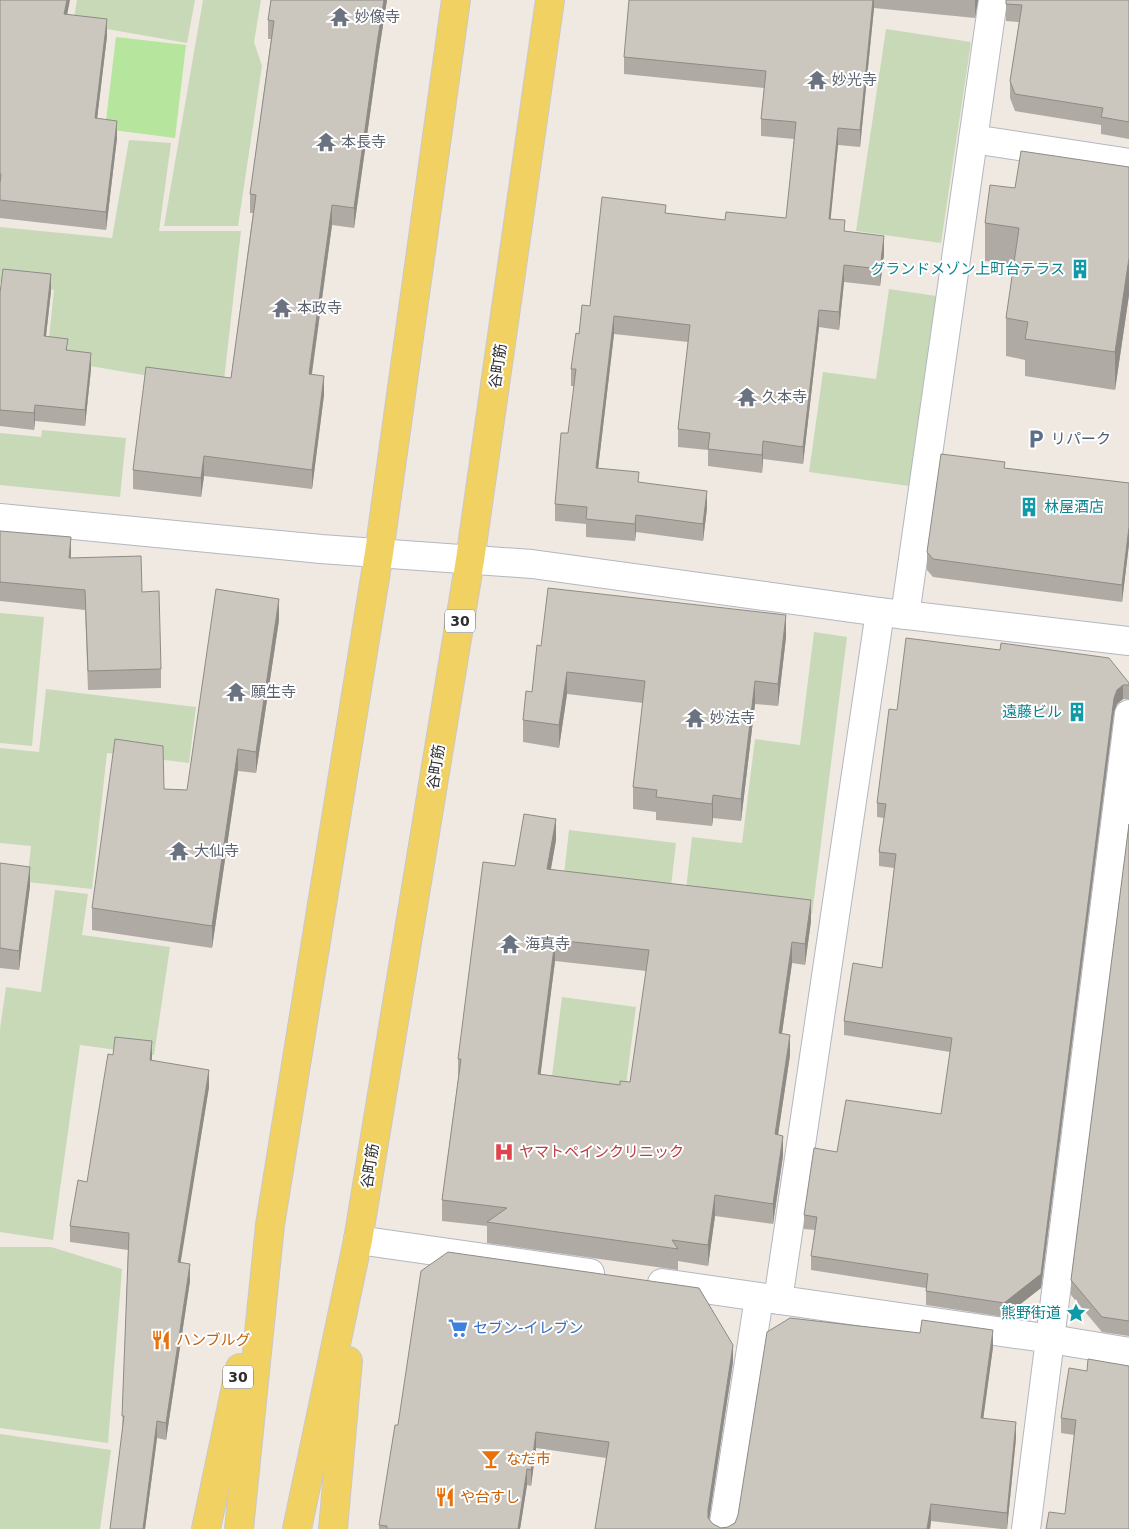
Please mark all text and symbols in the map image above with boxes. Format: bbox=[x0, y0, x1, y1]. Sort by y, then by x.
temple icon: 妙像寺 bbox=[329, 6, 351, 28]
place label: 妙像寺 bbox=[355, 8, 400, 26]
temple icon: 妙光寺 bbox=[806, 69, 828, 91]
place label: 妙光寺 bbox=[832, 71, 877, 89]
temple icon: 本長寺 bbox=[315, 131, 337, 153]
place label: 本長寺 bbox=[341, 133, 386, 151]
building icon: グランドメゾン上町台テラス bbox=[1069, 258, 1091, 280]
place label: グランドメゾン上町台テラス bbox=[870, 260, 1065, 278]
temple icon: 本政寺 bbox=[271, 297, 293, 319]
place label: 本政寺 bbox=[297, 299, 342, 317]
street label: 谷町筋 bbox=[486, 342, 510, 390]
temple icon: 久本寺 bbox=[736, 386, 758, 408]
place label: 久本寺 bbox=[762, 388, 807, 406]
parking icon: リパーク bbox=[1025, 428, 1047, 450]
place label: リパーク bbox=[1051, 430, 1111, 448]
building icon: 林屋酒店 bbox=[1018, 496, 1040, 518]
place label: 林屋酒店 bbox=[1044, 498, 1104, 516]
road number: 30 bbox=[445, 610, 475, 632]
temple icon: 願生寺 bbox=[225, 681, 247, 703]
place label: 願生寺 bbox=[251, 683, 296, 701]
building icon: 遠藤ビル bbox=[1066, 701, 1088, 723]
place label: 遠藤ビル bbox=[1002, 703, 1062, 721]
temple icon: 妙法寺 bbox=[684, 707, 706, 729]
place label: 妙法寺 bbox=[710, 709, 755, 727]
street label: 谷町筋 bbox=[424, 743, 448, 791]
temple icon: 大仙寺 bbox=[168, 840, 190, 862]
place label: 大仙寺 bbox=[194, 842, 239, 860]
temple icon: 海真寺 bbox=[499, 933, 521, 955]
place label: 海真寺 bbox=[525, 935, 570, 953]
hospital icon: ヤマトペインクリニック bbox=[493, 1141, 515, 1163]
street label: 谷町筋 bbox=[358, 1142, 382, 1190]
place label: ヤマトペインクリニック bbox=[519, 1143, 684, 1161]
place icon: 熊野街道 bbox=[1065, 1302, 1087, 1324]
place label: 熊野街道 bbox=[1001, 1304, 1061, 1322]
supermarket icon: セブン-イレブン bbox=[447, 1317, 469, 1339]
place label: セブン-イレブン bbox=[473, 1319, 583, 1337]
restaurant icon: ハンブルグ bbox=[150, 1329, 172, 1351]
place label: ハンブルグ bbox=[176, 1331, 251, 1349]
road number: 30 bbox=[223, 1365, 253, 1388]
bar icon: なだ市 bbox=[480, 1448, 502, 1470]
place label: なだ市 bbox=[506, 1450, 551, 1468]
restaurant icon: や台すし bbox=[434, 1486, 456, 1508]
place label: や台すし bbox=[460, 1488, 520, 1506]

